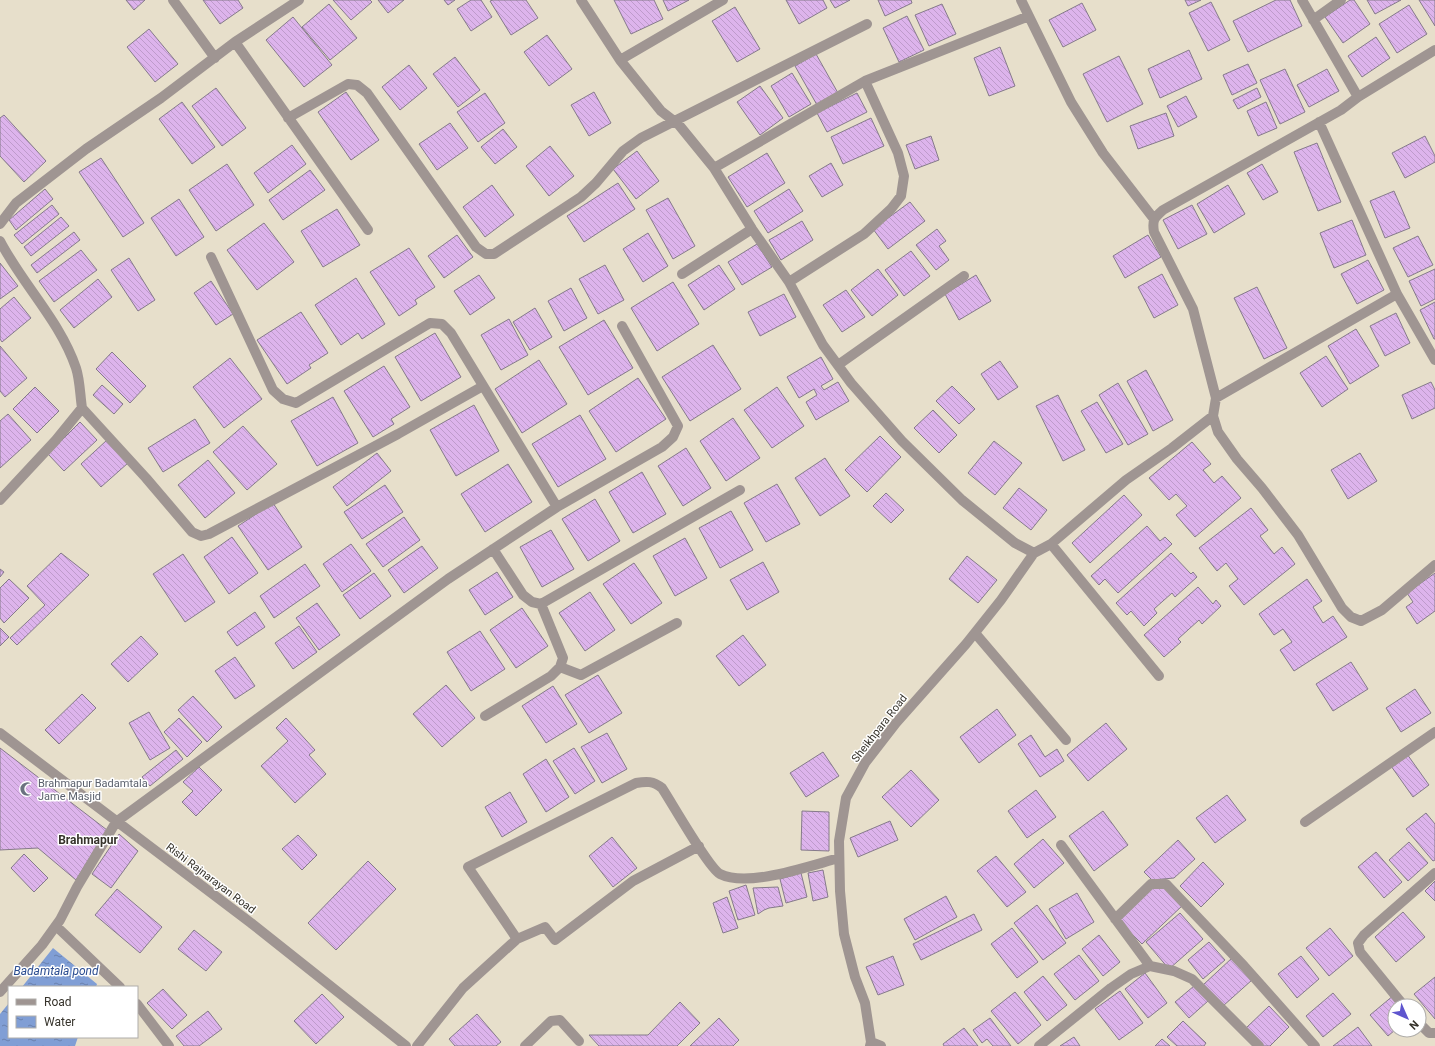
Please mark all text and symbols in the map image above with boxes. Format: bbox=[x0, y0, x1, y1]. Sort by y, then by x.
street label: Sheikhpara Road bbox=[849, 692, 910, 765]
place label: Brahmapur Badamtala Jame Masjid bbox=[38, 777, 148, 803]
mosque icon: Brahmapur Badamtala Jame Masjid bbox=[19, 781, 35, 797]
district label: Brahmapur bbox=[58, 833, 118, 847]
street label: Rishi Rajnarayan Road bbox=[163, 841, 258, 916]
water label: Badamtala pond bbox=[13, 964, 99, 978]
legend bbox=[8, 986, 138, 1038]
text: Road bbox=[44, 995, 72, 1009]
north arrow bbox=[1387, 998, 1427, 1038]
text: Water bbox=[44, 1015, 75, 1029]
text: N bbox=[1406, 1017, 1421, 1032]

